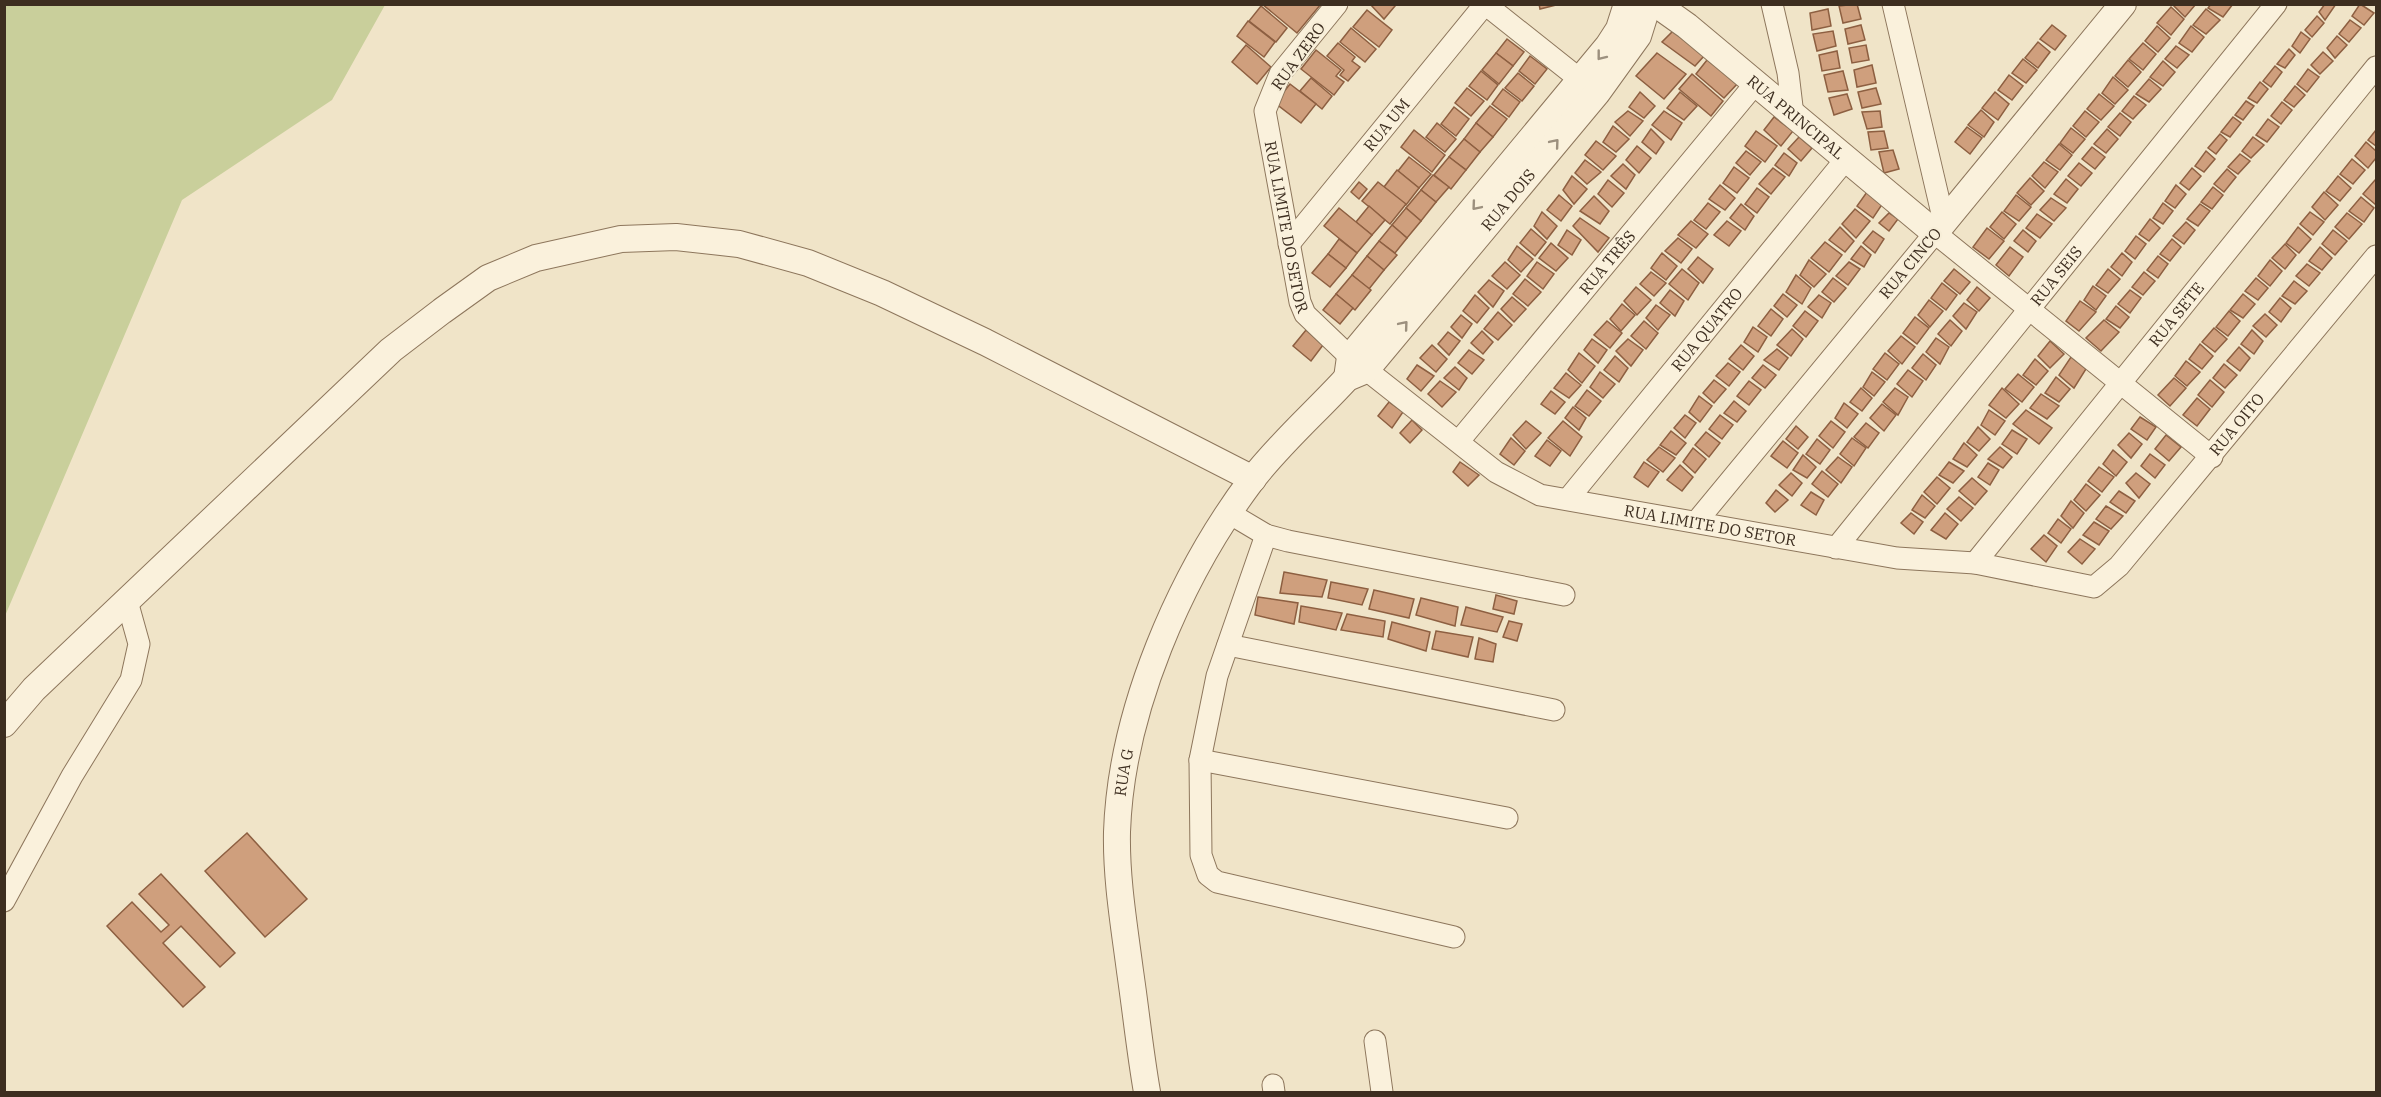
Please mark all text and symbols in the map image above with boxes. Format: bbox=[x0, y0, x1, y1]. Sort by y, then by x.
street label: RUA ZERO bbox=[1267, 18, 1329, 94]
one-way arrow bbox=[1597, 49, 1608, 60]
street label: RUA PRINCIPAL bbox=[1743, 70, 1849, 163]
street label: RUA UM bbox=[1359, 94, 1414, 155]
street label: RUA LIMITE DO SETOR bbox=[1261, 139, 1314, 316]
one-way arrow bbox=[1548, 139, 1559, 150]
street label: RUA DOIS bbox=[1476, 165, 1539, 235]
one-way arrow bbox=[1473, 199, 1484, 210]
street label: RUA CINCO bbox=[1875, 223, 1945, 303]
street label: RUA TRÊS bbox=[1575, 226, 1640, 299]
street label: RUA SEIS bbox=[2026, 242, 2086, 310]
street label: RUA SETE bbox=[2144, 278, 2208, 350]
street label: RUA QUATRO bbox=[1667, 284, 1747, 375]
one-way arrow bbox=[1397, 321, 1408, 332]
street label: RUA OITO bbox=[2205, 389, 2268, 460]
street label: RUA LIMITE DO SETOR bbox=[1623, 500, 1798, 550]
street label: RUA G bbox=[1110, 747, 1137, 797]

